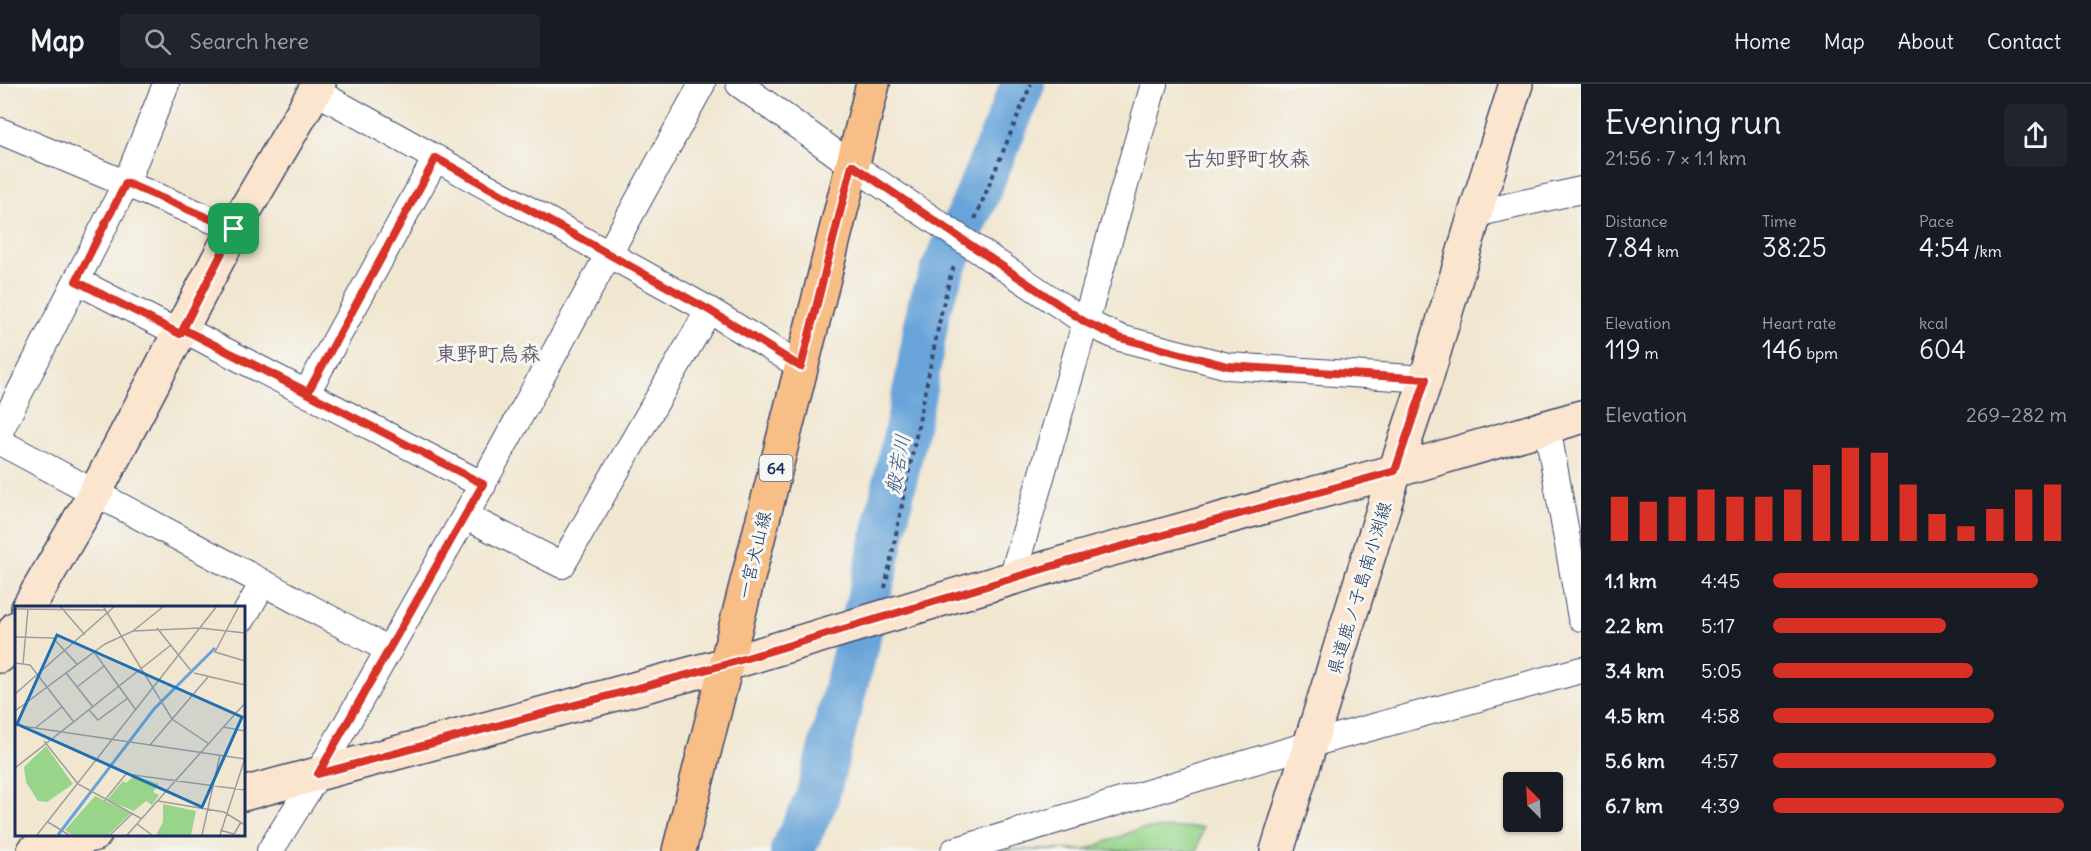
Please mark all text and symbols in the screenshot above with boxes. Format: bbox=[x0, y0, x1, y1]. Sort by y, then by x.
search box bbox=[120, 14, 540, 68]
text: Map bbox=[30, 23, 84, 59]
icon: search bbox=[141, 25, 174, 58]
text: Search here bbox=[189, 27, 309, 55]
text: Home bbox=[1734, 28, 1791, 55]
text: Map bbox=[1824, 28, 1865, 55]
text: About bbox=[1898, 28, 1954, 55]
text: Contact bbox=[1987, 28, 2061, 55]
text: Evening run bbox=[1605, 101, 1781, 143]
button: share bbox=[2004, 104, 2067, 167]
district label: 古知野町牧森 bbox=[1184, 145, 1310, 172]
text: 21:56 · 7 × 1.1 km bbox=[1605, 145, 1747, 170]
pin bbox=[208, 203, 259, 254]
text: Distance bbox=[1605, 211, 1667, 231]
text: Time bbox=[1762, 211, 1797, 231]
text: Pace bbox=[1919, 211, 1954, 231]
icon: arrive bbox=[217, 212, 250, 245]
text: 7.84 bbox=[1605, 231, 1653, 264]
text: 38:25 bbox=[1762, 231, 1827, 264]
text: 4:54 bbox=[1919, 231, 1970, 264]
text: km bbox=[1653, 241, 1679, 261]
text: /km bbox=[1970, 241, 2002, 261]
text: Elevation bbox=[1605, 313, 1671, 333]
text: Heart rate bbox=[1762, 313, 1836, 333]
text: kcal bbox=[1919, 313, 1948, 333]
text: 119 bbox=[1605, 333, 1641, 366]
text: 146 bbox=[1762, 333, 1802, 366]
text: 604 bbox=[1919, 333, 1966, 366]
district label: 東野町烏森 bbox=[436, 340, 541, 367]
text: m bbox=[1641, 343, 1658, 363]
text: bpm bbox=[1802, 343, 1838, 363]
text: Elevation bbox=[1605, 402, 1687, 427]
text: 269–282 m bbox=[1966, 402, 2067, 427]
water label: 般若川 bbox=[879, 432, 915, 496]
road number: 64 bbox=[760, 455, 792, 481]
street label: 県道鹿ノ子島南小渕線 bbox=[1322, 499, 1396, 677]
street label: 一宮犬山線 bbox=[732, 509, 776, 601]
text: 1.1 km bbox=[1605, 568, 1657, 593]
text: 4:45 bbox=[1701, 568, 1740, 593]
inset map bbox=[15, 606, 244, 836]
text: 2.2 km bbox=[1605, 613, 1664, 638]
text: 5:17 bbox=[1701, 613, 1735, 638]
text: 3.4 km bbox=[1605, 658, 1664, 683]
text: 5:05 bbox=[1701, 658, 1742, 683]
text: 4.5 km bbox=[1605, 703, 1665, 728]
text: 4:58 bbox=[1701, 703, 1740, 728]
text: 5.6 km bbox=[1605, 748, 1665, 773]
text: 4:57 bbox=[1701, 748, 1738, 773]
north arrow bbox=[1503, 772, 1563, 832]
map controls bbox=[1503, 772, 1563, 832]
text: 6.7 km bbox=[1605, 793, 1663, 818]
text: 4:39 bbox=[1701, 793, 1740, 818]

